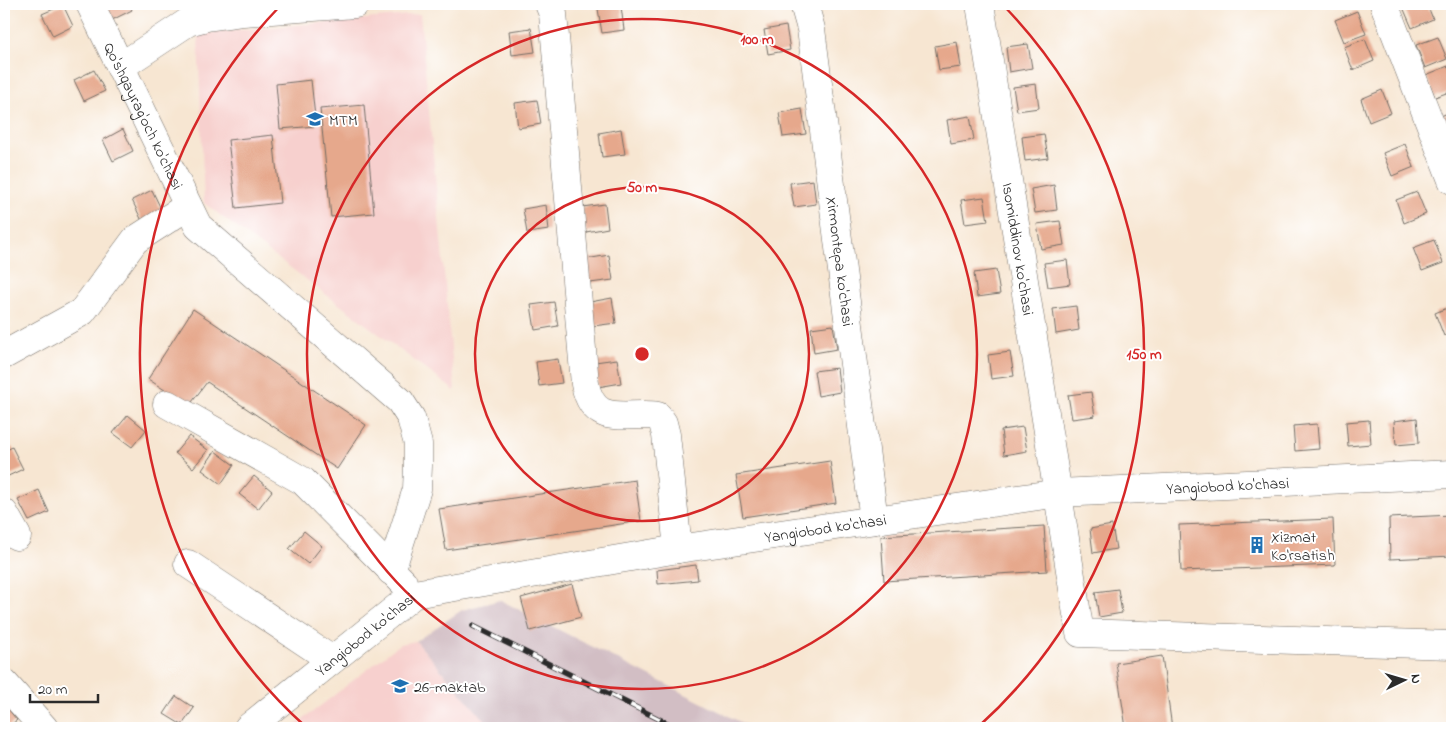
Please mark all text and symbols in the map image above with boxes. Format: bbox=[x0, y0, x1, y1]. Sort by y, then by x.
text: 100 m bbox=[740, 29, 774, 51]
street label: Qo'shqayrag'och ko'chasi bbox=[96, 39, 189, 194]
school or university icon: MTM bbox=[305, 109, 325, 129]
place label: MTM bbox=[329, 109, 358, 133]
text: 50 m bbox=[627, 177, 658, 199]
street label: Isomiddinov ko'chasi bbox=[995, 181, 1039, 318]
street label: Xirmontepa ko'chasi bbox=[819, 195, 859, 328]
text: 150 m bbox=[1126, 344, 1162, 366]
centre of rings bbox=[633, 345, 651, 363]
street label: Yangiobod ko'chasi bbox=[1166, 472, 1290, 502]
street label: Yangiobod ko'chasi bbox=[763, 508, 888, 550]
place label: Xizmat Ko'rsatish bbox=[1271, 526, 1335, 568]
building icon: Xizmat Ko'rsatish bbox=[1247, 535, 1267, 555]
street label: Yangiobod ko'chasi bbox=[311, 587, 421, 683]
north arrow bbox=[1378, 654, 1428, 704]
scale bar bbox=[30, 672, 98, 704]
text: N bbox=[1405, 673, 1426, 685]
school or university icon: 26-maktab bbox=[390, 676, 410, 696]
place label: 26-maktab bbox=[414, 676, 486, 700]
text: 20 m bbox=[38, 679, 68, 701]

